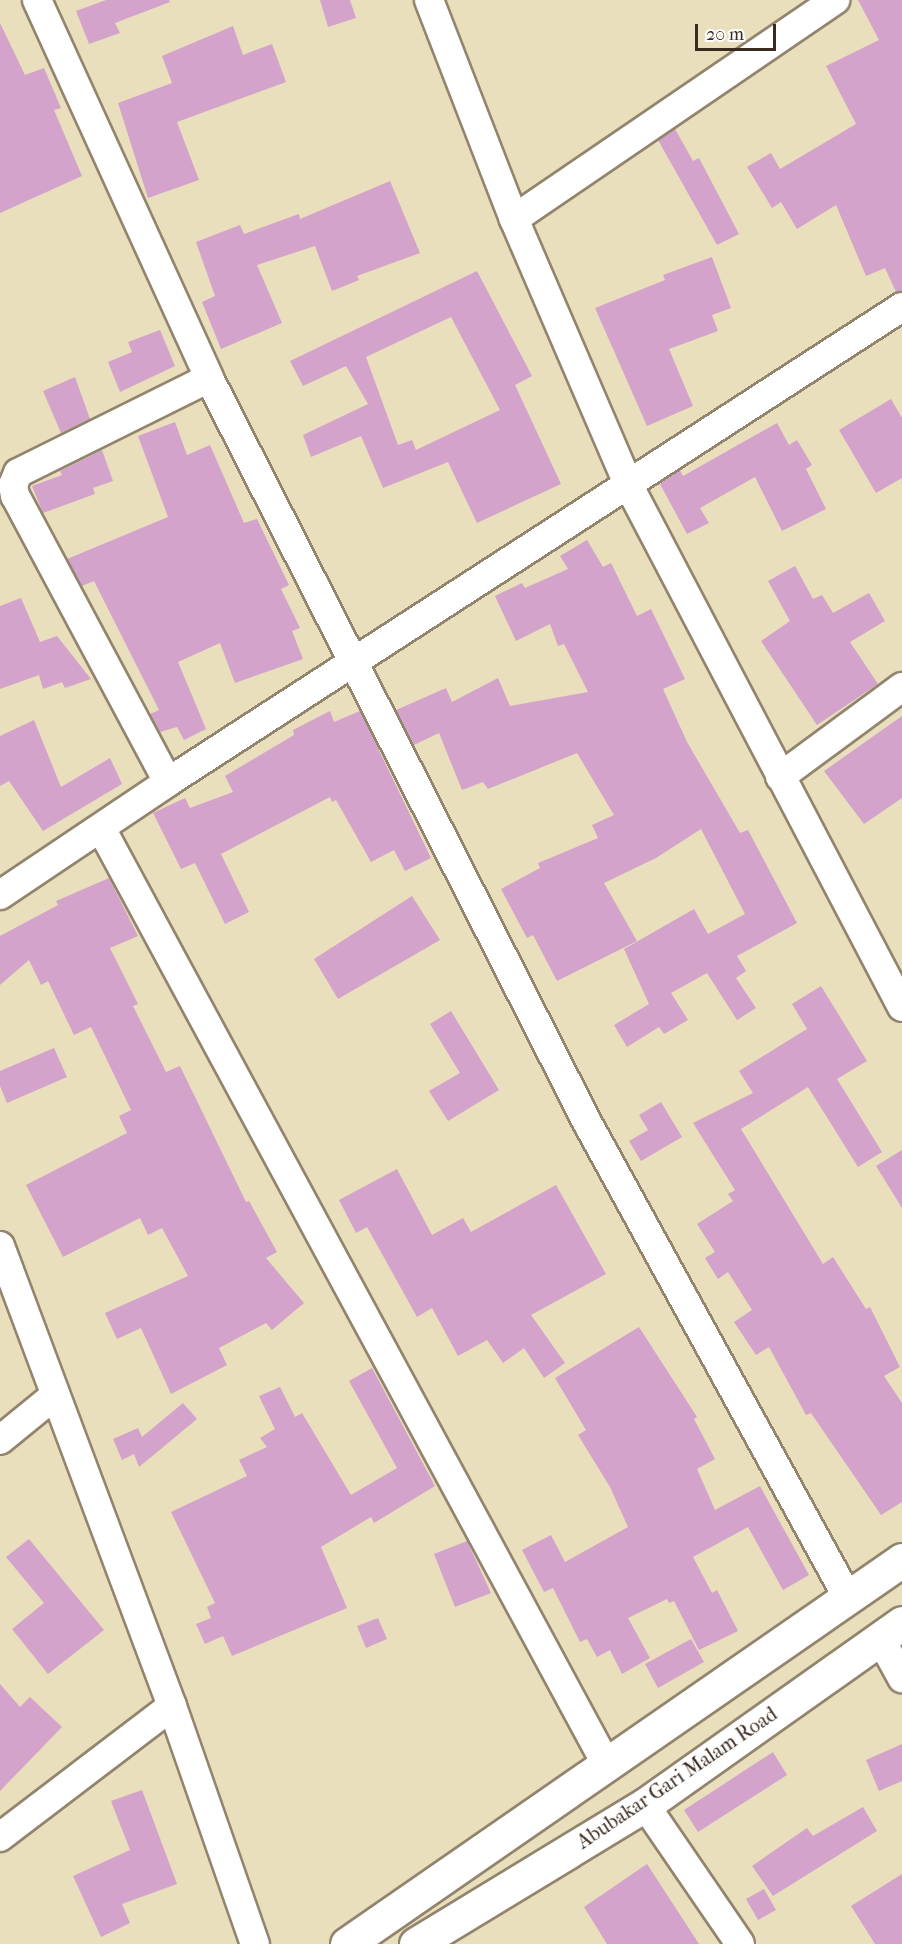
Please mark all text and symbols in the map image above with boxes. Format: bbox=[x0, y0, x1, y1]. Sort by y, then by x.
scale bar bbox=[698, 12, 779, 50]
text: 20 m bbox=[706, 24, 744, 45]
street label: Abubakar Gari Malam Road bbox=[572, 1702, 782, 1854]

